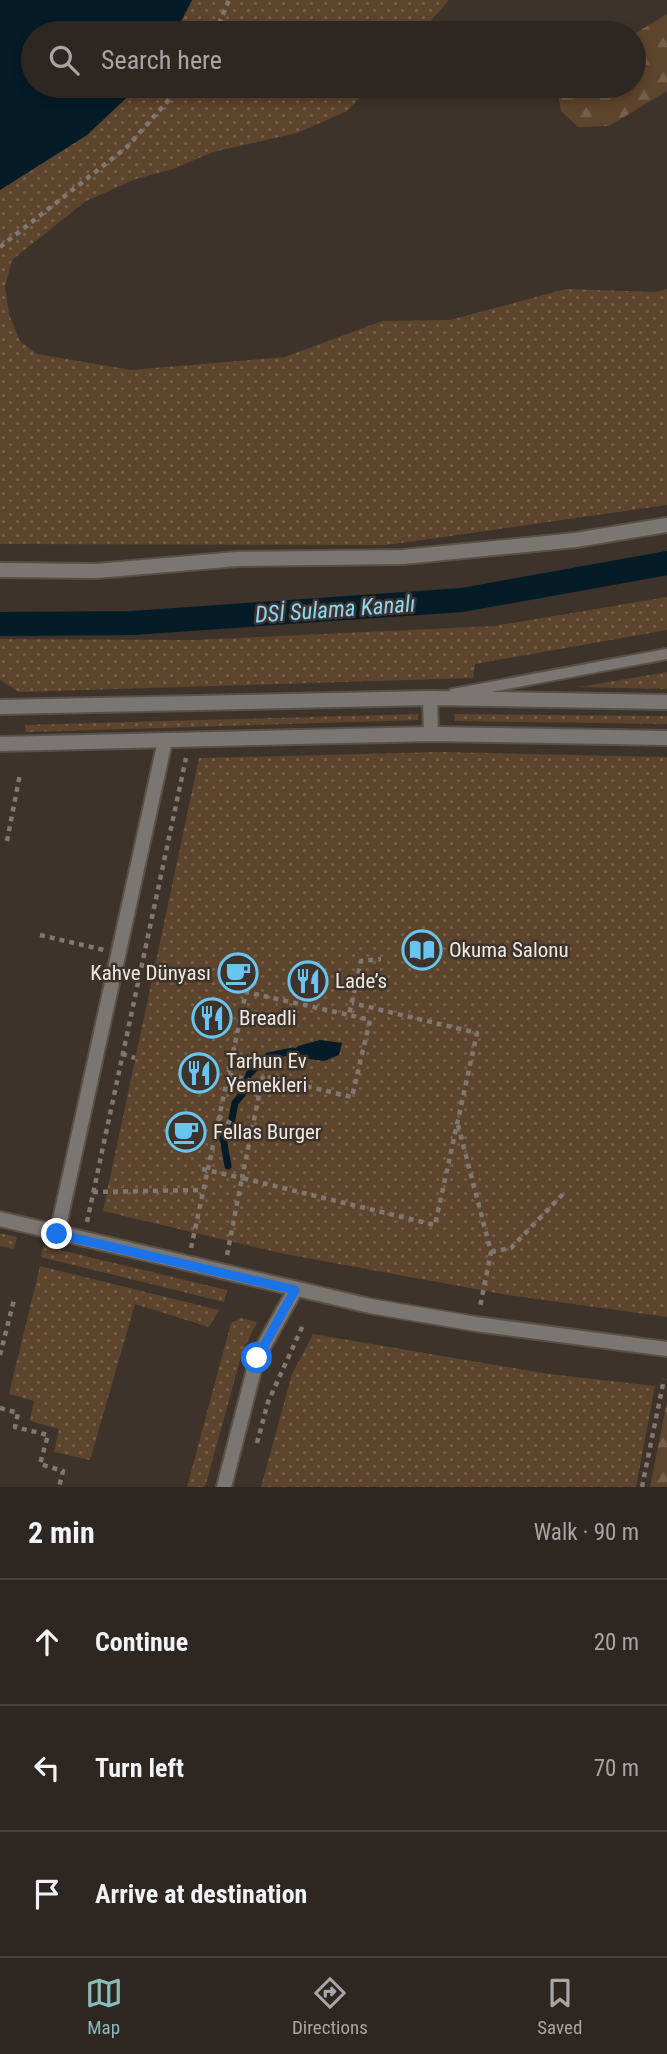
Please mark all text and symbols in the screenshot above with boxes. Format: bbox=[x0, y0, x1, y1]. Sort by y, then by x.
search box bbox=[21, 21, 646, 98]
icon: search bbox=[45, 41, 83, 79]
text: Search here bbox=[101, 45, 222, 75]
water label: DSİ Sulama Kanalı bbox=[254, 590, 416, 629]
library icon: Okuma Salonu bbox=[401, 929, 443, 971]
place label: Okuma Salonu bbox=[449, 938, 569, 962]
cafe icon: Kahve Dünyası bbox=[217, 952, 259, 994]
restaurant icon: Lade’s bbox=[287, 960, 329, 1002]
place label: Kahve Dünyası bbox=[90, 961, 211, 985]
place label: Lade’s bbox=[335, 969, 387, 993]
restaurant icon: Breadli bbox=[191, 997, 233, 1039]
place label: Breadli bbox=[239, 1006, 297, 1030]
place label: Tarhun Ev Yemekleri bbox=[226, 1049, 307, 1097]
restaurant icon: Tarhun Ev Yemekleri bbox=[178, 1052, 220, 1094]
cafe icon: Fellas Burger bbox=[165, 1111, 207, 1153]
place label: Fellas Burger bbox=[213, 1120, 321, 1144]
route end bbox=[41, 1218, 72, 1249]
route start bbox=[241, 1342, 272, 1373]
text: 2 min bbox=[28, 1515, 95, 1550]
text: Walk · 90 m bbox=[534, 1519, 639, 1546]
icon: ahead bbox=[28, 1623, 66, 1661]
text: Continue bbox=[95, 1627, 188, 1657]
text: 20 m bbox=[594, 1629, 639, 1656]
icon: left bbox=[28, 1749, 66, 1787]
text: Turn left bbox=[95, 1753, 184, 1783]
text: 70 m bbox=[594, 1755, 639, 1782]
icon: arrive bbox=[28, 1875, 66, 1913]
text: Arrive at destination bbox=[95, 1879, 307, 1909]
tab: Map bbox=[85, 1974, 123, 2039]
tab: Directions bbox=[292, 1974, 368, 2039]
tab: Saved bbox=[537, 1974, 582, 2039]

